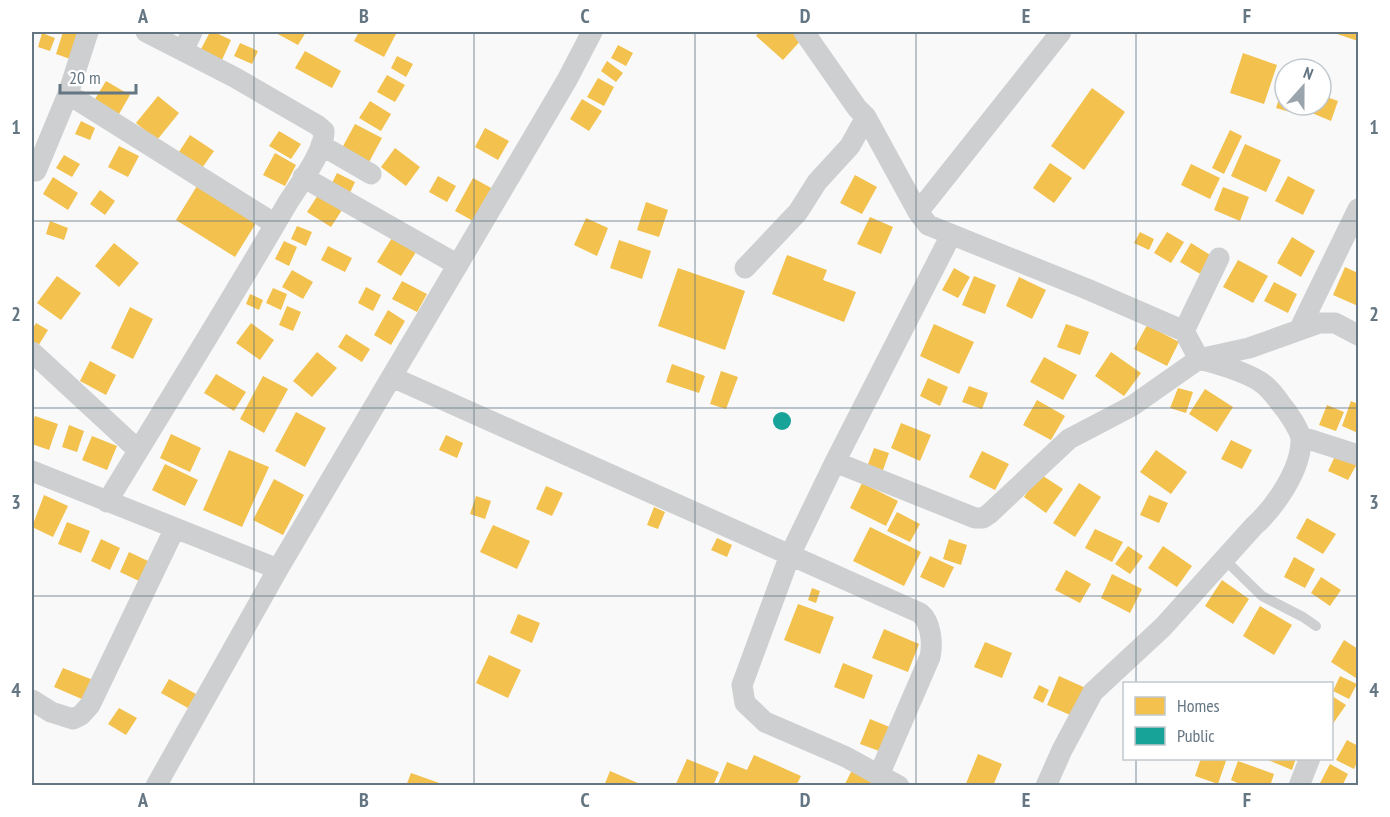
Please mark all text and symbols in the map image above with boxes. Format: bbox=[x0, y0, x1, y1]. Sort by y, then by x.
text: A bbox=[137, 3, 149, 29]
text: B bbox=[359, 3, 369, 29]
text: C bbox=[580, 3, 590, 29]
text: D bbox=[800, 3, 811, 29]
text: E bbox=[1022, 3, 1030, 29]
text: F bbox=[1243, 3, 1251, 29]
scale bar bbox=[60, 57, 136, 95]
north arrow bbox=[1273, 57, 1333, 117]
text: N bbox=[1301, 62, 1316, 84]
text: 20 m bbox=[69, 66, 101, 89]
text: 1 bbox=[11, 114, 21, 140]
text: 1 bbox=[1369, 114, 1379, 140]
text: 2 bbox=[11, 301, 21, 327]
text: 2 bbox=[1369, 301, 1379, 327]
text: 3 bbox=[11, 489, 21, 515]
text: 3 bbox=[1369, 489, 1379, 515]
text: 4 bbox=[11, 677, 21, 703]
text: 4 bbox=[1369, 677, 1379, 703]
legend bbox=[1123, 682, 1333, 760]
text: Homes bbox=[1177, 694, 1220, 717]
text: Public bbox=[1177, 724, 1215, 747]
text: A bbox=[137, 787, 149, 813]
text: B bbox=[359, 787, 369, 813]
text: C bbox=[580, 787, 590, 813]
text: D bbox=[800, 787, 811, 813]
text: E bbox=[1022, 787, 1030, 813]
text: F bbox=[1243, 787, 1251, 813]

